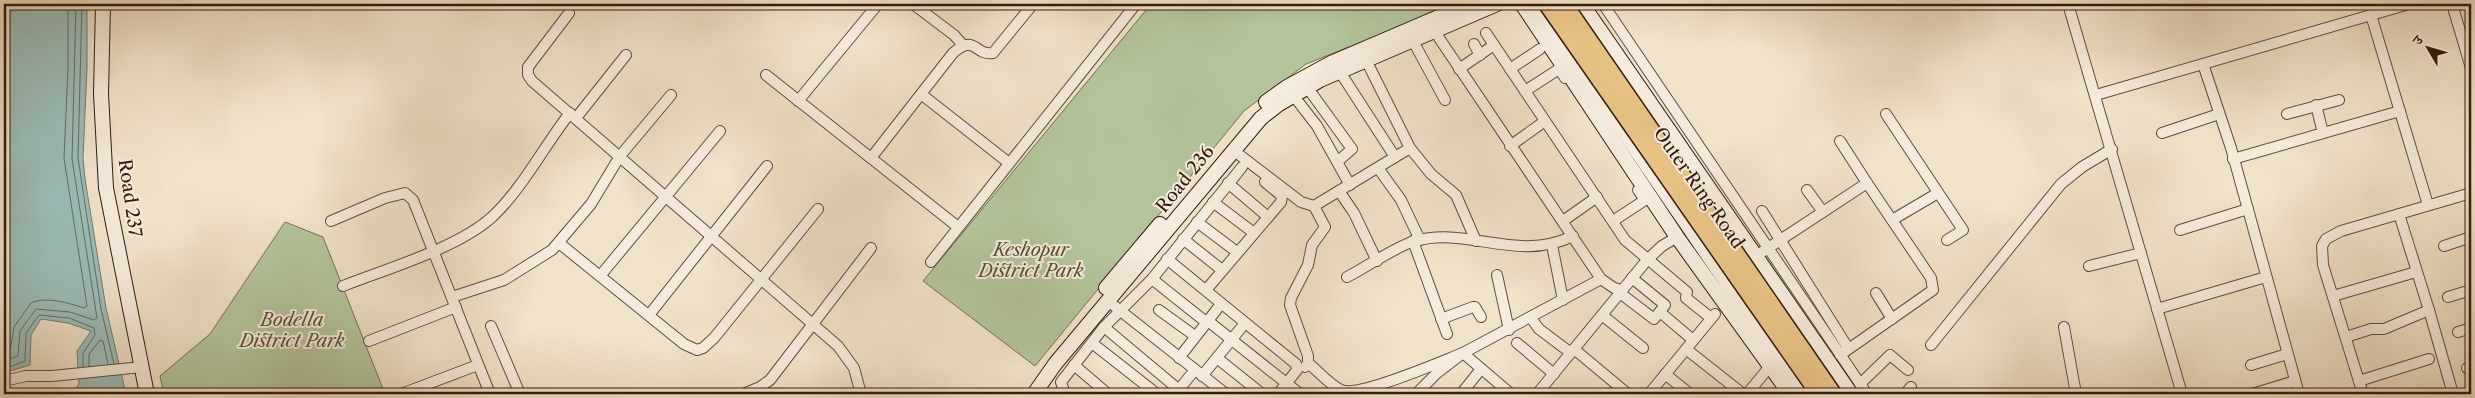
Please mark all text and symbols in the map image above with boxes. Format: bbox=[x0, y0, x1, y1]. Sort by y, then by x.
north arrow bbox=[2402, 22, 2452, 72]
text: उ bbox=[2408, 31, 2428, 49]
street label: Outer Ring Road bbox=[1649, 123, 1749, 253]
street label: Road 236 bbox=[1151, 141, 1219, 217]
street label: Road 237 bbox=[114, 158, 146, 238]
park label: Keshopur District Park bbox=[976, 239, 1084, 282]
park label: Bodella District Park bbox=[237, 309, 345, 352]

